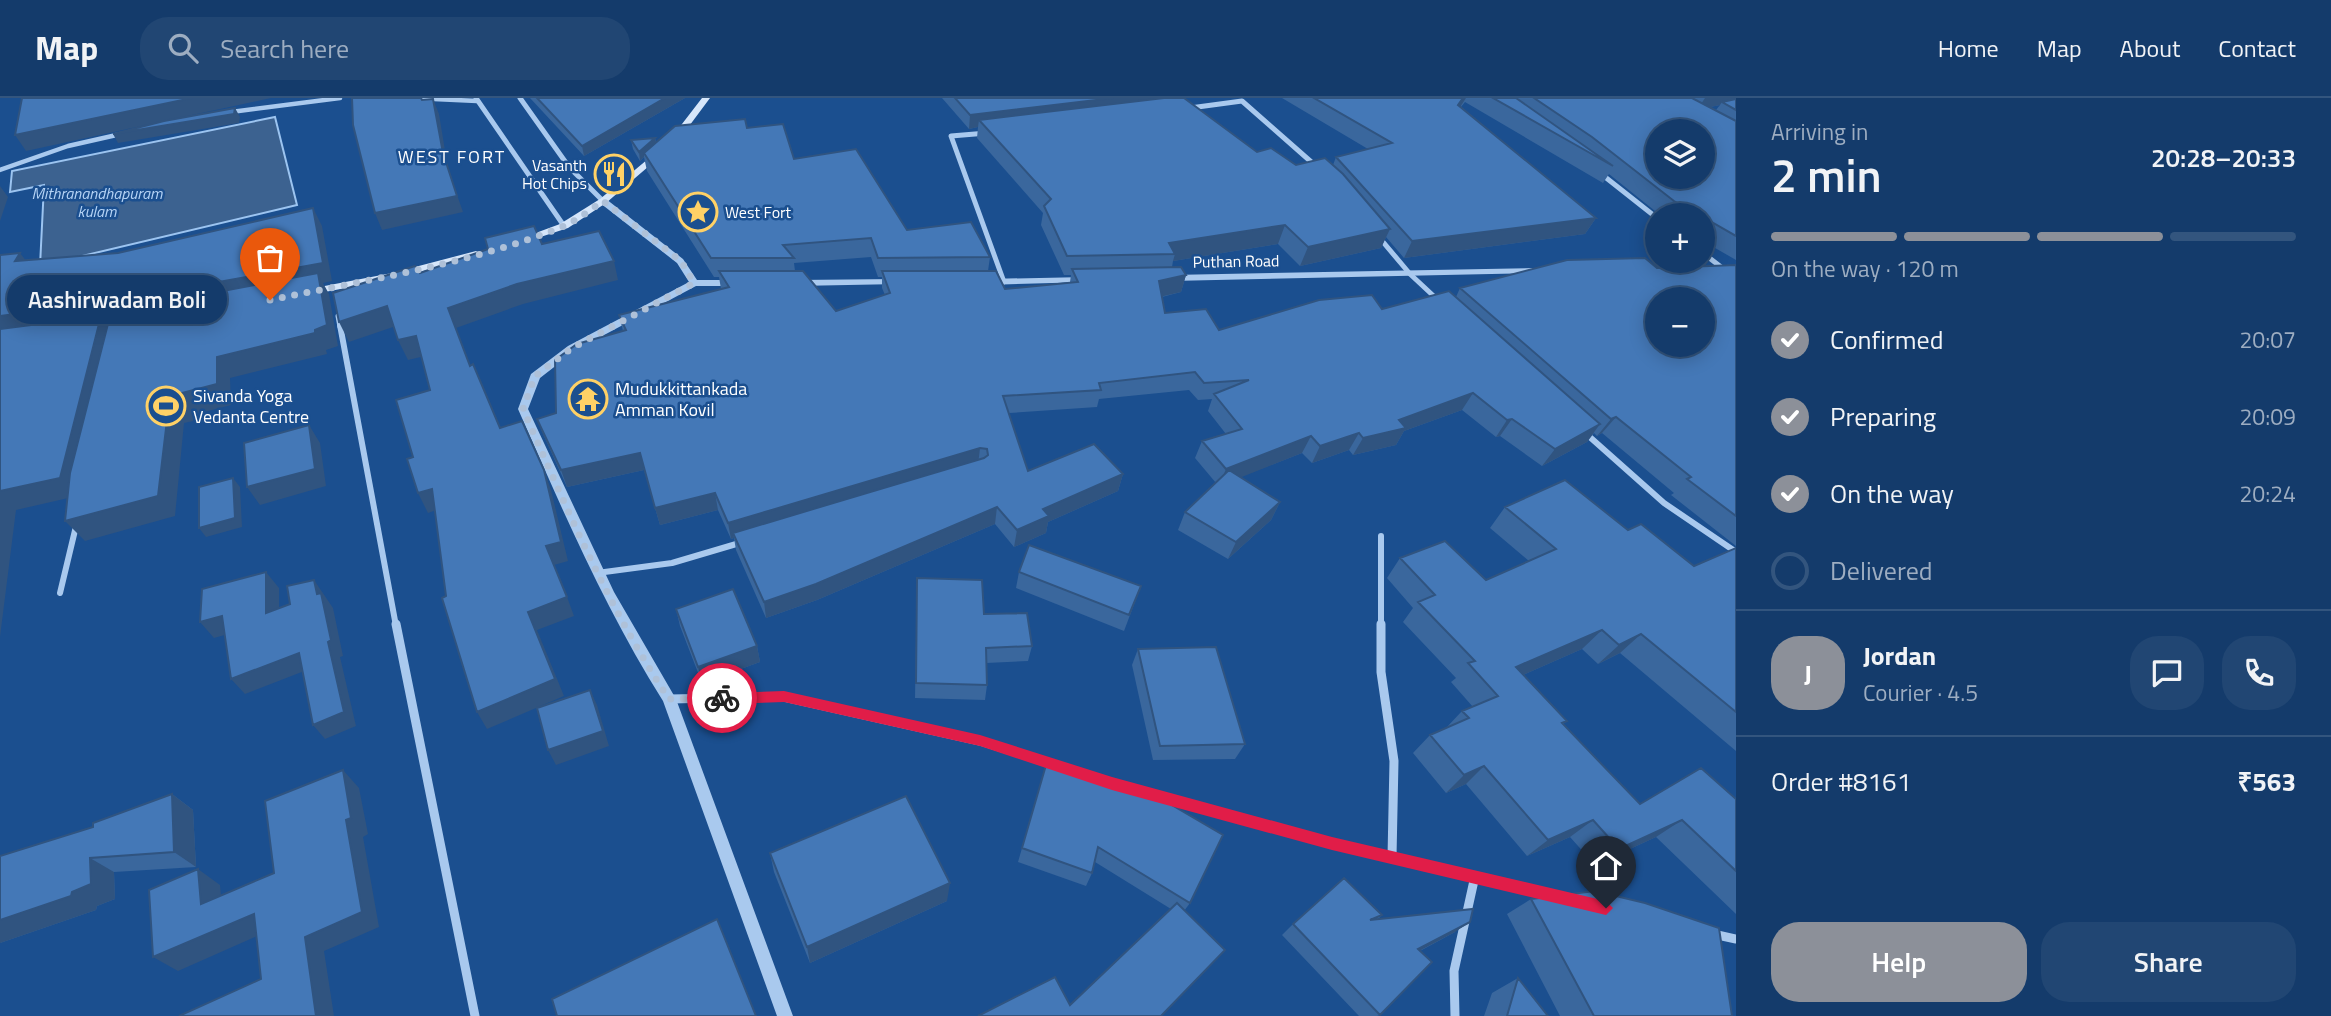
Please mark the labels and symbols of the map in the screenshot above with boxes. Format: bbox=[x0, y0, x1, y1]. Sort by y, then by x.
district label: WEST FORT bbox=[398, 143, 506, 170]
place label: Vasanth Hot Chips bbox=[522, 153, 587, 195]
restaurant icon: Vasanth Hot Chips bbox=[593, 153, 635, 195]
water label: Mithranandhapuram kulam bbox=[32, 181, 163, 223]
place icon: West Fort bbox=[677, 191, 719, 233]
place label: West Fort bbox=[725, 200, 792, 224]
pin bbox=[240, 228, 300, 300]
street label: Puthan Road bbox=[1192, 248, 1280, 274]
callout: Aashirwadam Boli bbox=[7, 276, 228, 325]
place label: Mudukkittankada Amman Kovil bbox=[615, 375, 747, 423]
temple icon: Mudukkittankada Amman Kovil bbox=[567, 378, 609, 420]
place label: Sivanda Yoga Vedanta Centre bbox=[193, 382, 309, 430]
sports icon: Sivanda Yoga Vedanta Centre bbox=[145, 385, 187, 427]
courier bbox=[687, 663, 757, 733]
pin bbox=[1576, 836, 1636, 908]

